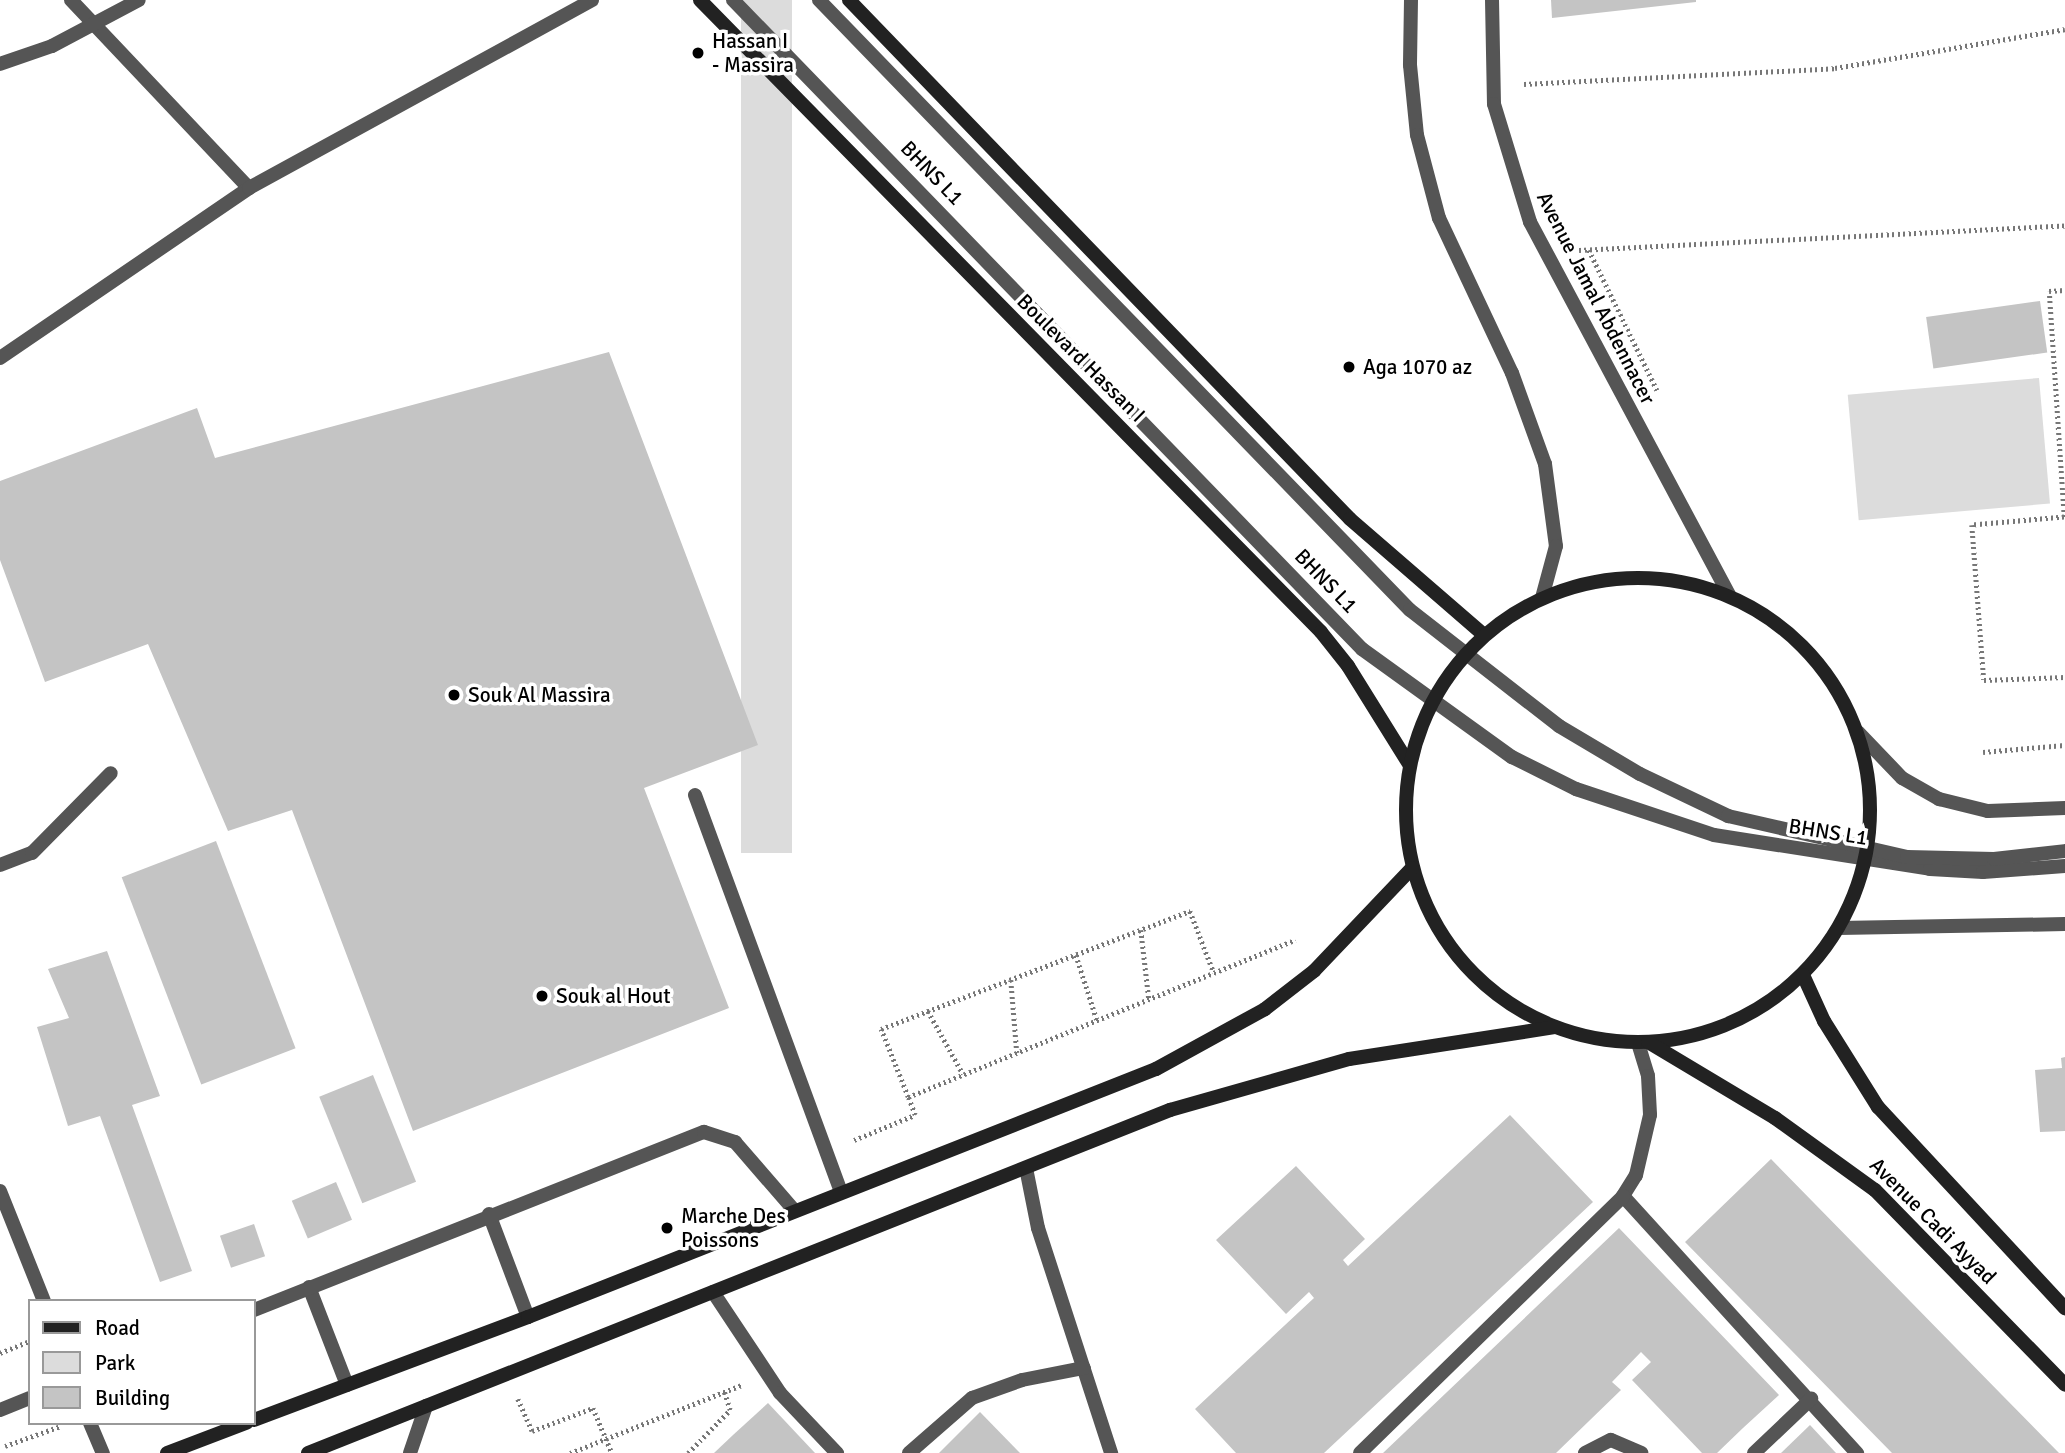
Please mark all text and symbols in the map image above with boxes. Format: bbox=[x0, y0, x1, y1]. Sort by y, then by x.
place label: Hassan I - Massira bbox=[712, 28, 794, 78]
marker: Hassan I - Massira bbox=[690, 45, 706, 61]
street label: BHNS L1 bbox=[895, 136, 969, 210]
street label: Avenue Jamal Abdennacer bbox=[1531, 188, 1661, 408]
street label: Boulevard Hassan I bbox=[1012, 289, 1150, 427]
place label: Aga 1070 az bbox=[1363, 354, 1472, 380]
marker: Aga 1070 az bbox=[1341, 359, 1357, 375]
street label: BHNS L1 bbox=[1289, 544, 1363, 618]
place label: Souk Al Massira bbox=[468, 682, 611, 708]
marker: Souk Al Massira bbox=[446, 687, 462, 703]
street label: BHNS L1 bbox=[1787, 813, 1869, 851]
place label: Souk al Hout bbox=[556, 983, 671, 1009]
marker: Souk al Hout bbox=[534, 988, 550, 1004]
street label: Avenue Cadi Ayyad bbox=[1865, 1153, 2001, 1289]
place label: Marche Des Poissons bbox=[681, 1203, 786, 1253]
marker: Marche Des Poissons bbox=[659, 1220, 675, 1236]
legend bbox=[28, 1299, 256, 1425]
text: Road bbox=[95, 1315, 140, 1341]
text: Park bbox=[95, 1350, 135, 1376]
text: Building bbox=[95, 1385, 170, 1411]

